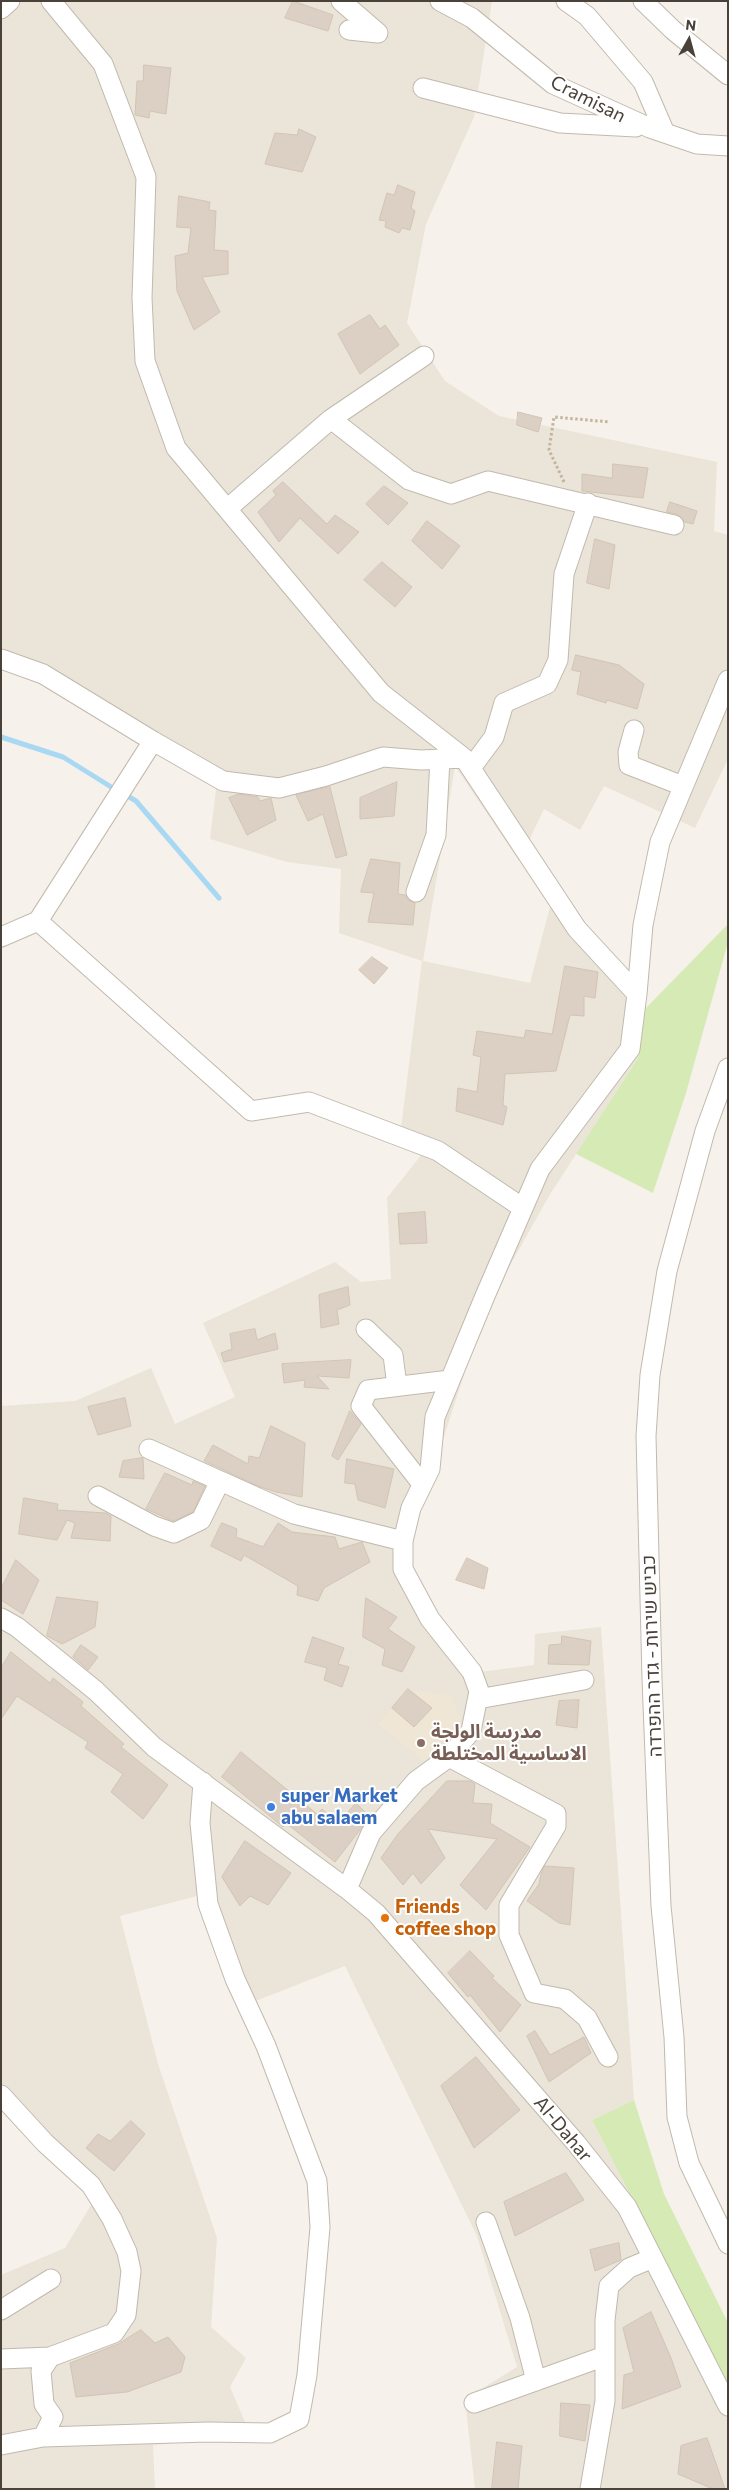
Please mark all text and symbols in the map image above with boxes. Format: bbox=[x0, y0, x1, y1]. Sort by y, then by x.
north arrow bbox=[664, 15, 714, 65]
text: N bbox=[685, 16, 697, 34]
street label: Cramisan bbox=[547, 70, 629, 128]
street label: כביש שירות - גדר ההפרדה bbox=[637, 1554, 667, 1758]
place label: مدرسة الولجة الاساسية المختلطة bbox=[431, 1721, 587, 1765]
marker: مدرسة الولجة الاساسية المختلطة bbox=[415, 1737, 427, 1749]
place label: super Market abu salaem bbox=[281, 1785, 398, 1829]
marker: super Market abu salaem bbox=[265, 1801, 277, 1813]
place label: Friends coffee shop bbox=[395, 1896, 496, 1940]
marker: Friends coffee shop bbox=[379, 1912, 391, 1924]
street label: Al-Dahar bbox=[529, 2092, 597, 2166]

